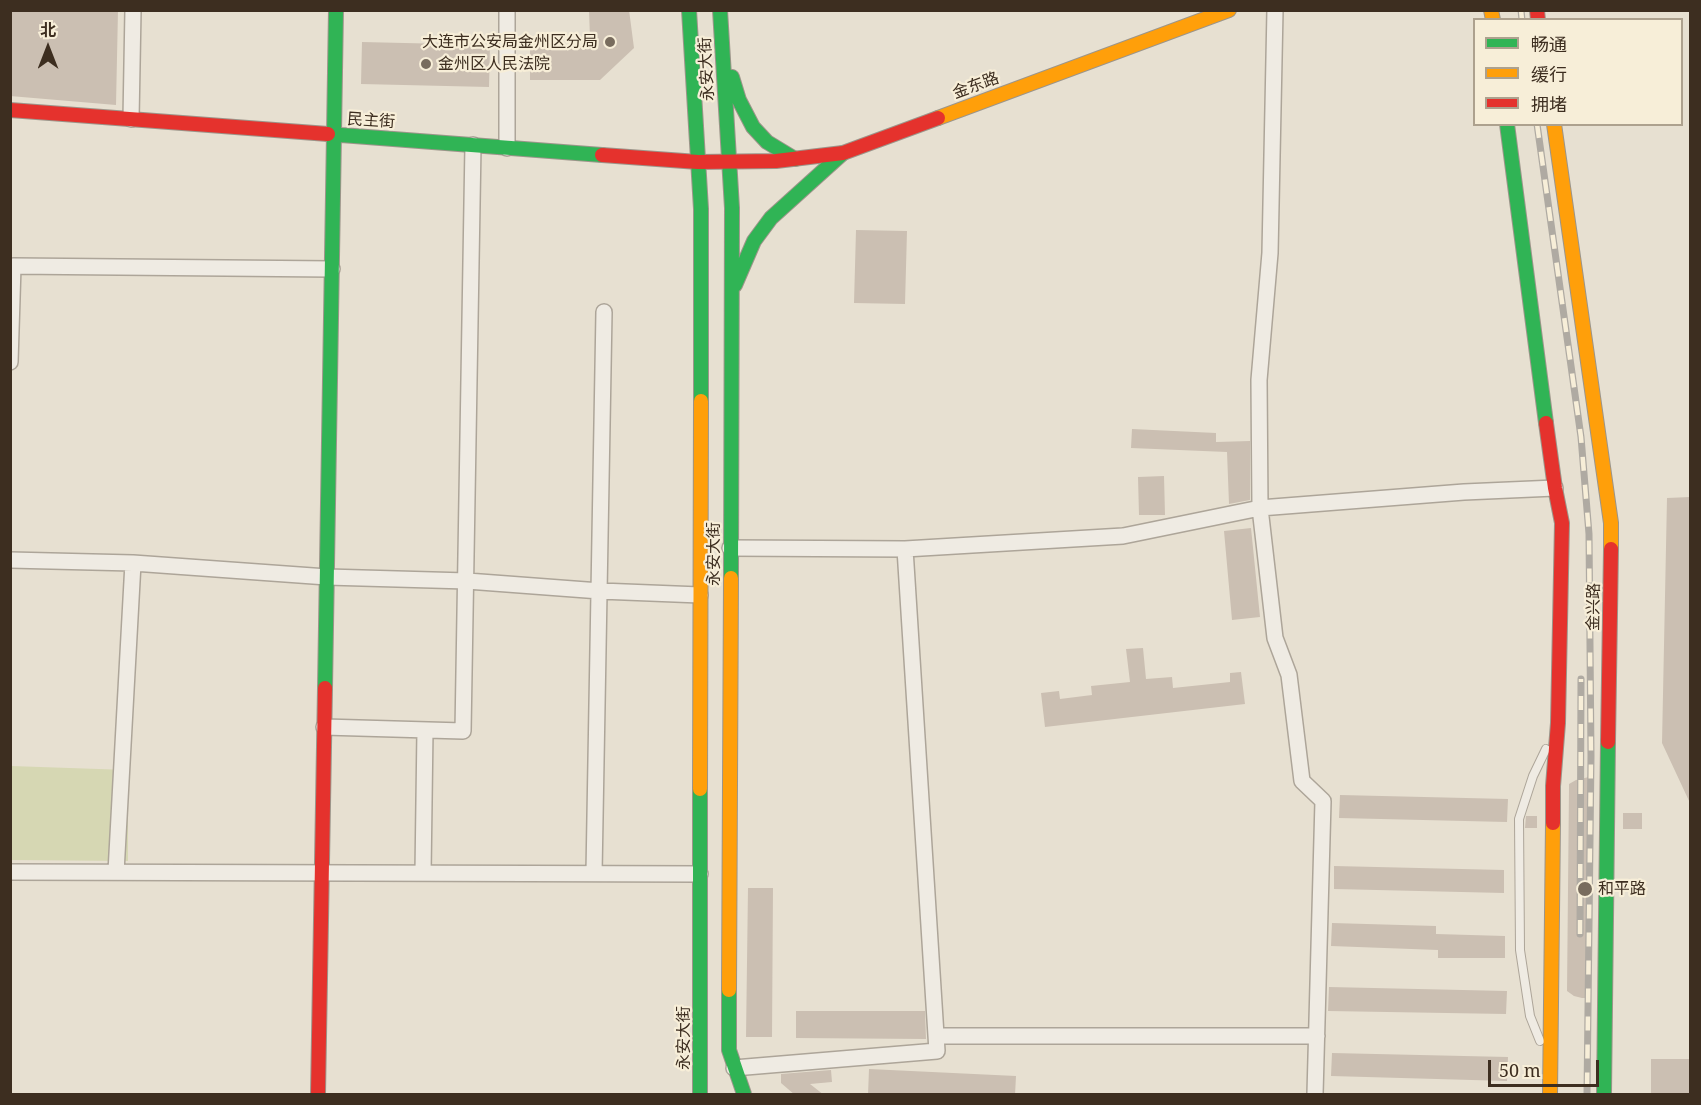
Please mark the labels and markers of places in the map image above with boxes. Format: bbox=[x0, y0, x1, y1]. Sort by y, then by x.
place label: 大连市公安局金州区分局 bbox=[422, 32, 598, 52]
marker: 大连市公安局金州区分局 bbox=[603, 35, 617, 49]
place label: 金州区人民法院 bbox=[438, 54, 550, 74]
marker: 金州区人民法院 bbox=[419, 57, 433, 71]
place label: 和平路 bbox=[1598, 879, 1646, 899]
marker: 和平路 bbox=[1576, 880, 1594, 898]

